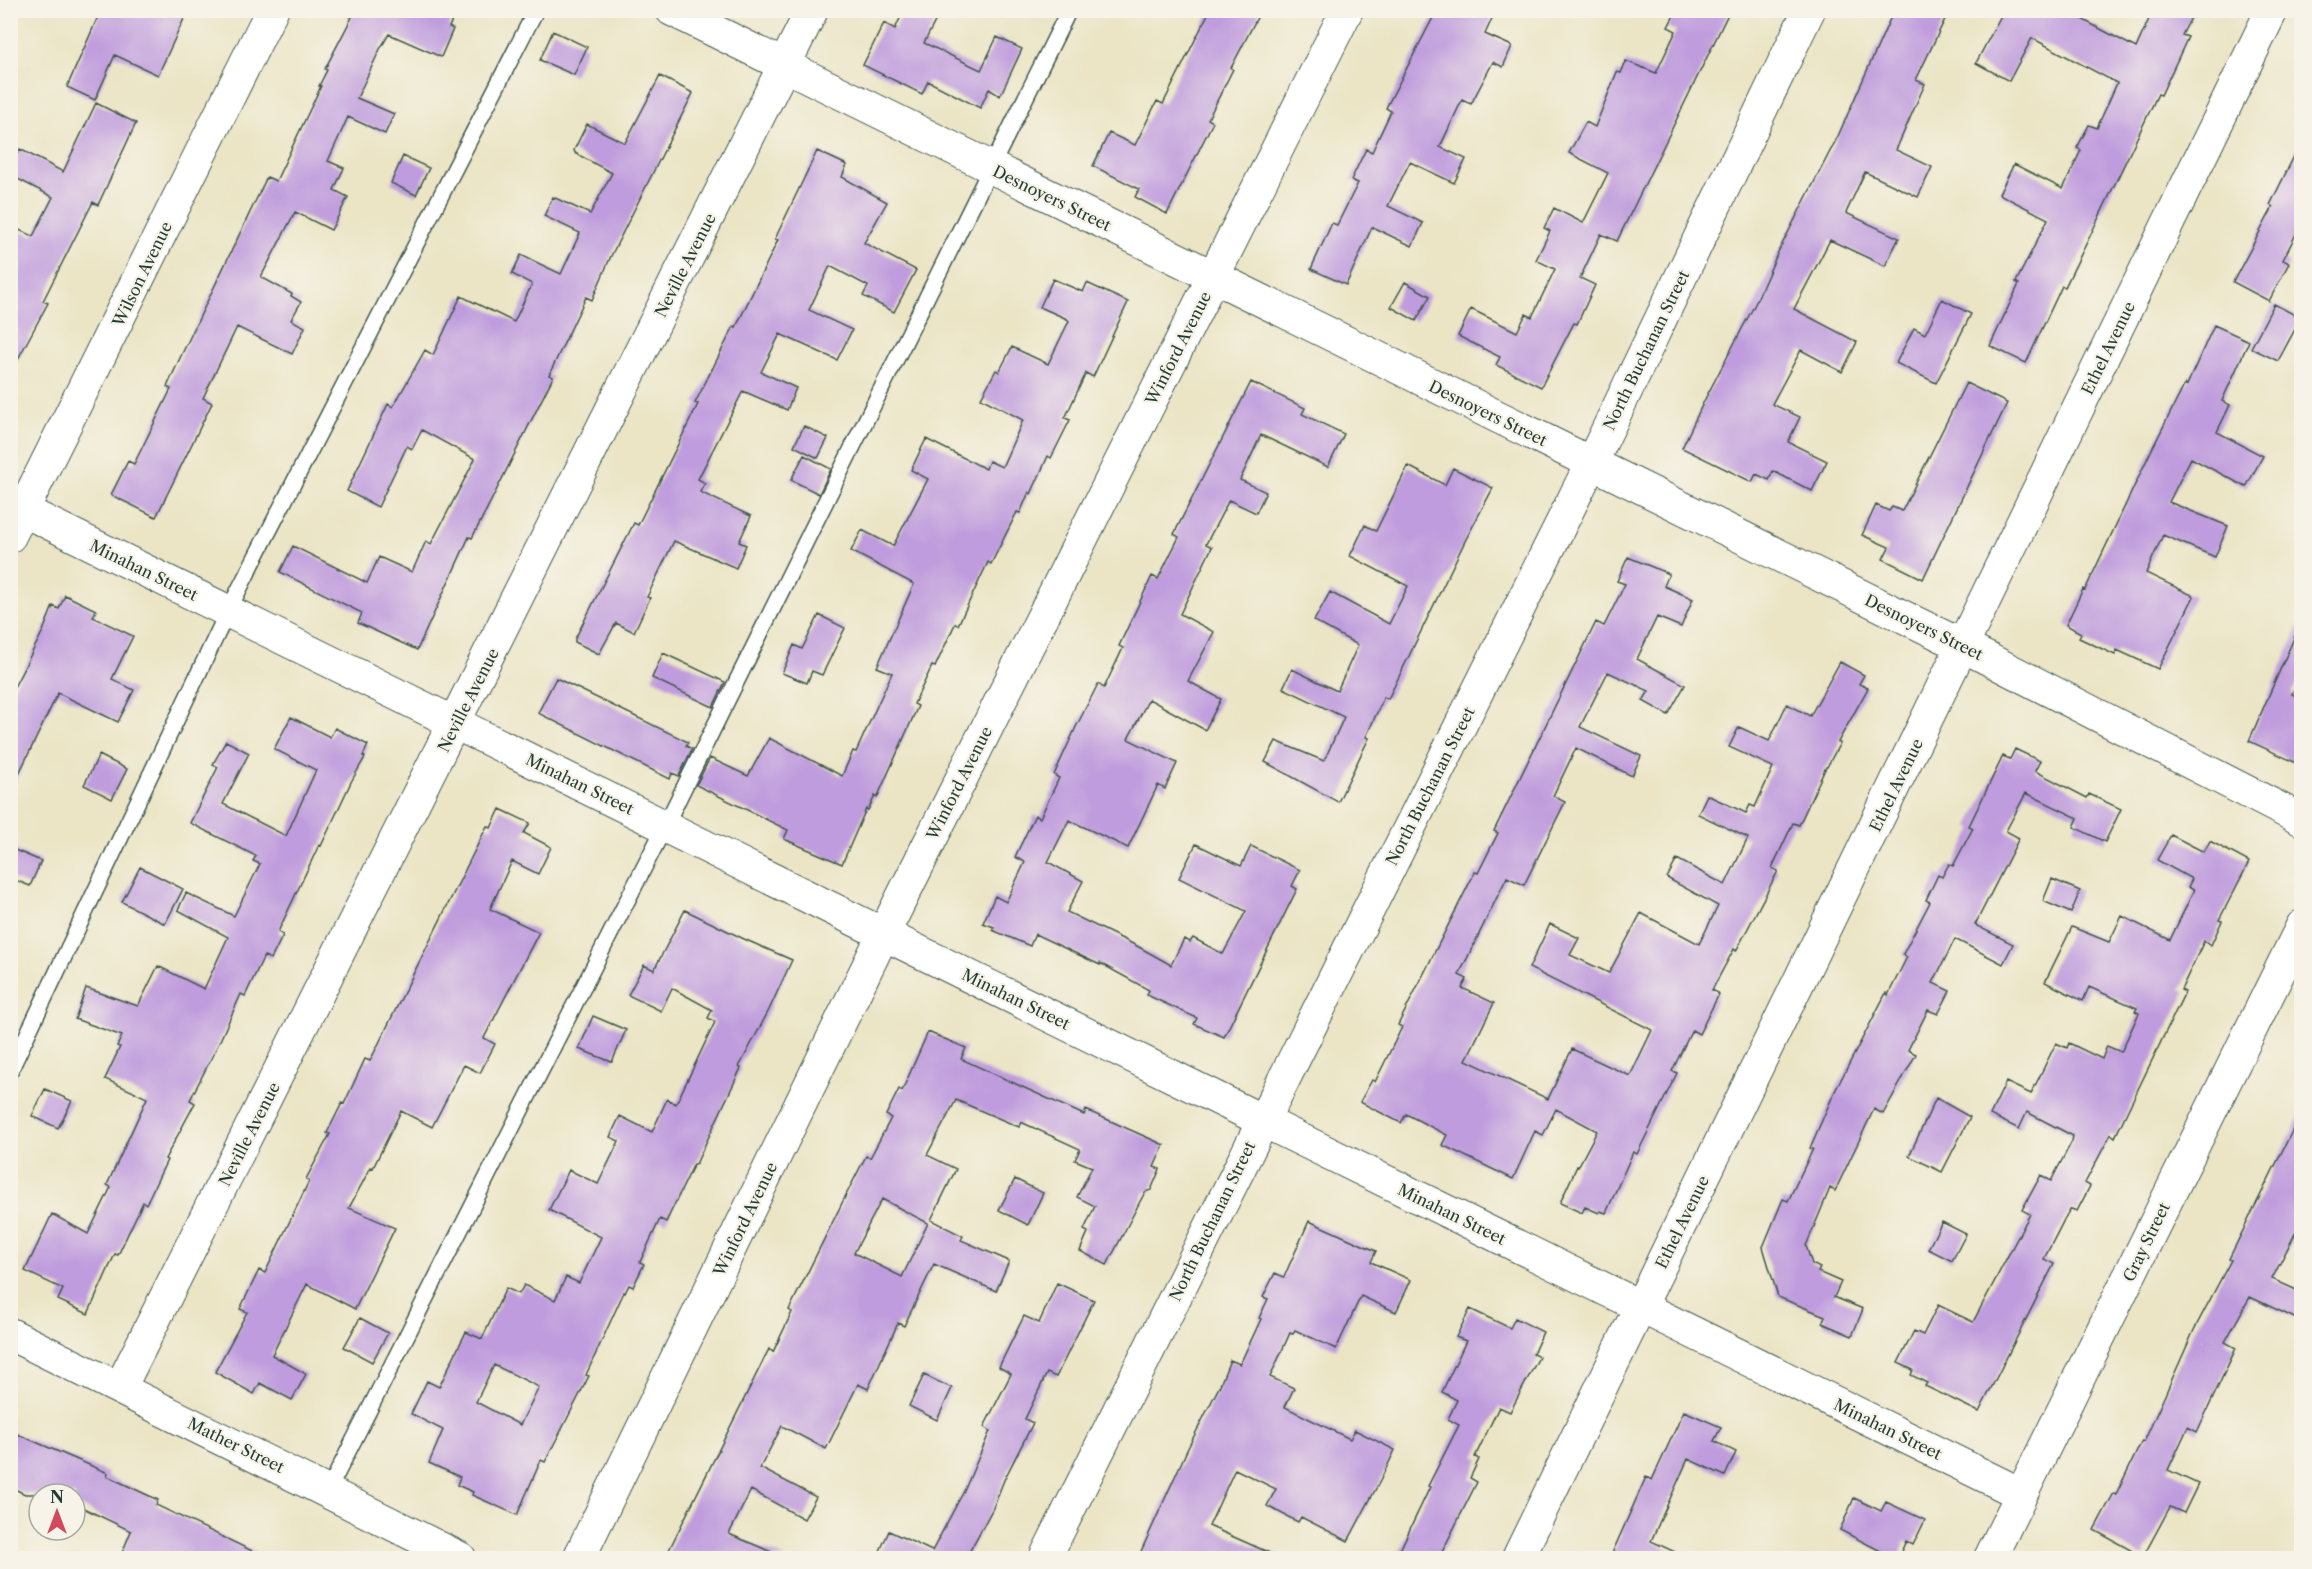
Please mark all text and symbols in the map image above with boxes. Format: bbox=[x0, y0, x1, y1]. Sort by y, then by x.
street label: Desnoyers Street bbox=[990, 161, 1115, 235]
street label: Neville Avenue bbox=[650, 210, 720, 320]
street label: Wilson Avenue bbox=[107, 218, 176, 331]
street label: North Buchanan Street bbox=[1599, 267, 1694, 433]
street label: Winford Avenue bbox=[1140, 288, 1215, 409]
street label: Ethel Avenue bbox=[2077, 298, 2139, 398]
street label: Desnoyers Street bbox=[1426, 376, 1551, 450]
street label: Minahan Street bbox=[87, 535, 202, 605]
street label: Desnoyers Street bbox=[1862, 590, 1987, 664]
street label: Neville Avenue bbox=[433, 645, 503, 755]
street label: North Buchanan Street bbox=[1381, 703, 1479, 869]
street label: Winford Avenue bbox=[921, 723, 996, 844]
street label: Ethel Avenue bbox=[1865, 735, 1927, 835]
street label: Minahan Street bbox=[523, 749, 638, 819]
street label: Minahan Street bbox=[959, 964, 1074, 1034]
street label: Neville Avenue bbox=[214, 1079, 284, 1189]
street label: North Buchanan Street bbox=[1165, 1138, 1260, 1304]
street label: Winford Avenue bbox=[708, 1159, 781, 1280]
street label: Ethel Avenue bbox=[1651, 1172, 1713, 1272]
street label: Minahan Street bbox=[1395, 1179, 1510, 1249]
street label: Gray Street bbox=[2118, 1199, 2174, 1285]
street label: Minahan Street bbox=[1831, 1394, 1946, 1464]
street label: Mather Street bbox=[184, 1413, 288, 1477]
north arrow bbox=[27, 1482, 87, 1542]
text: N bbox=[50, 1487, 64, 1507]

